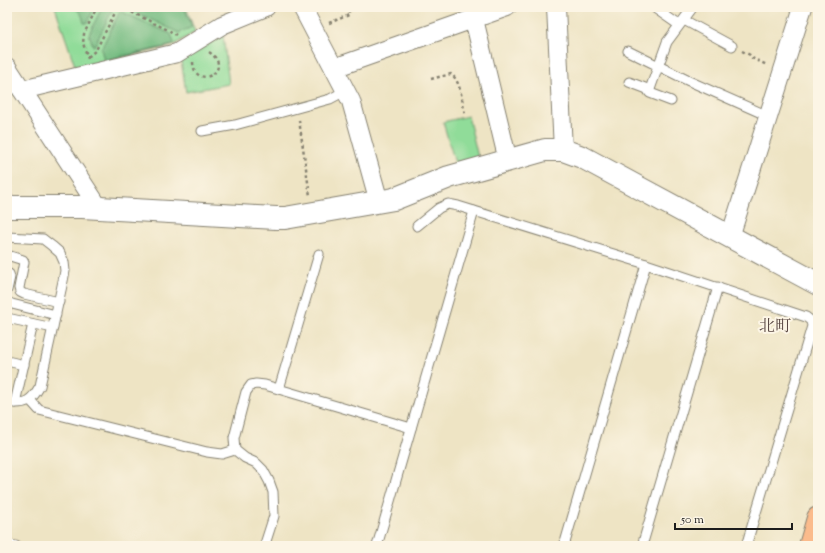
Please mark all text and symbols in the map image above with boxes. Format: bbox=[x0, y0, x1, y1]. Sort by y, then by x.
district label: 北町 bbox=[759, 316, 791, 339]
scale bar bbox=[675, 505, 792, 531]
text: 50 m bbox=[680, 511, 704, 529]

